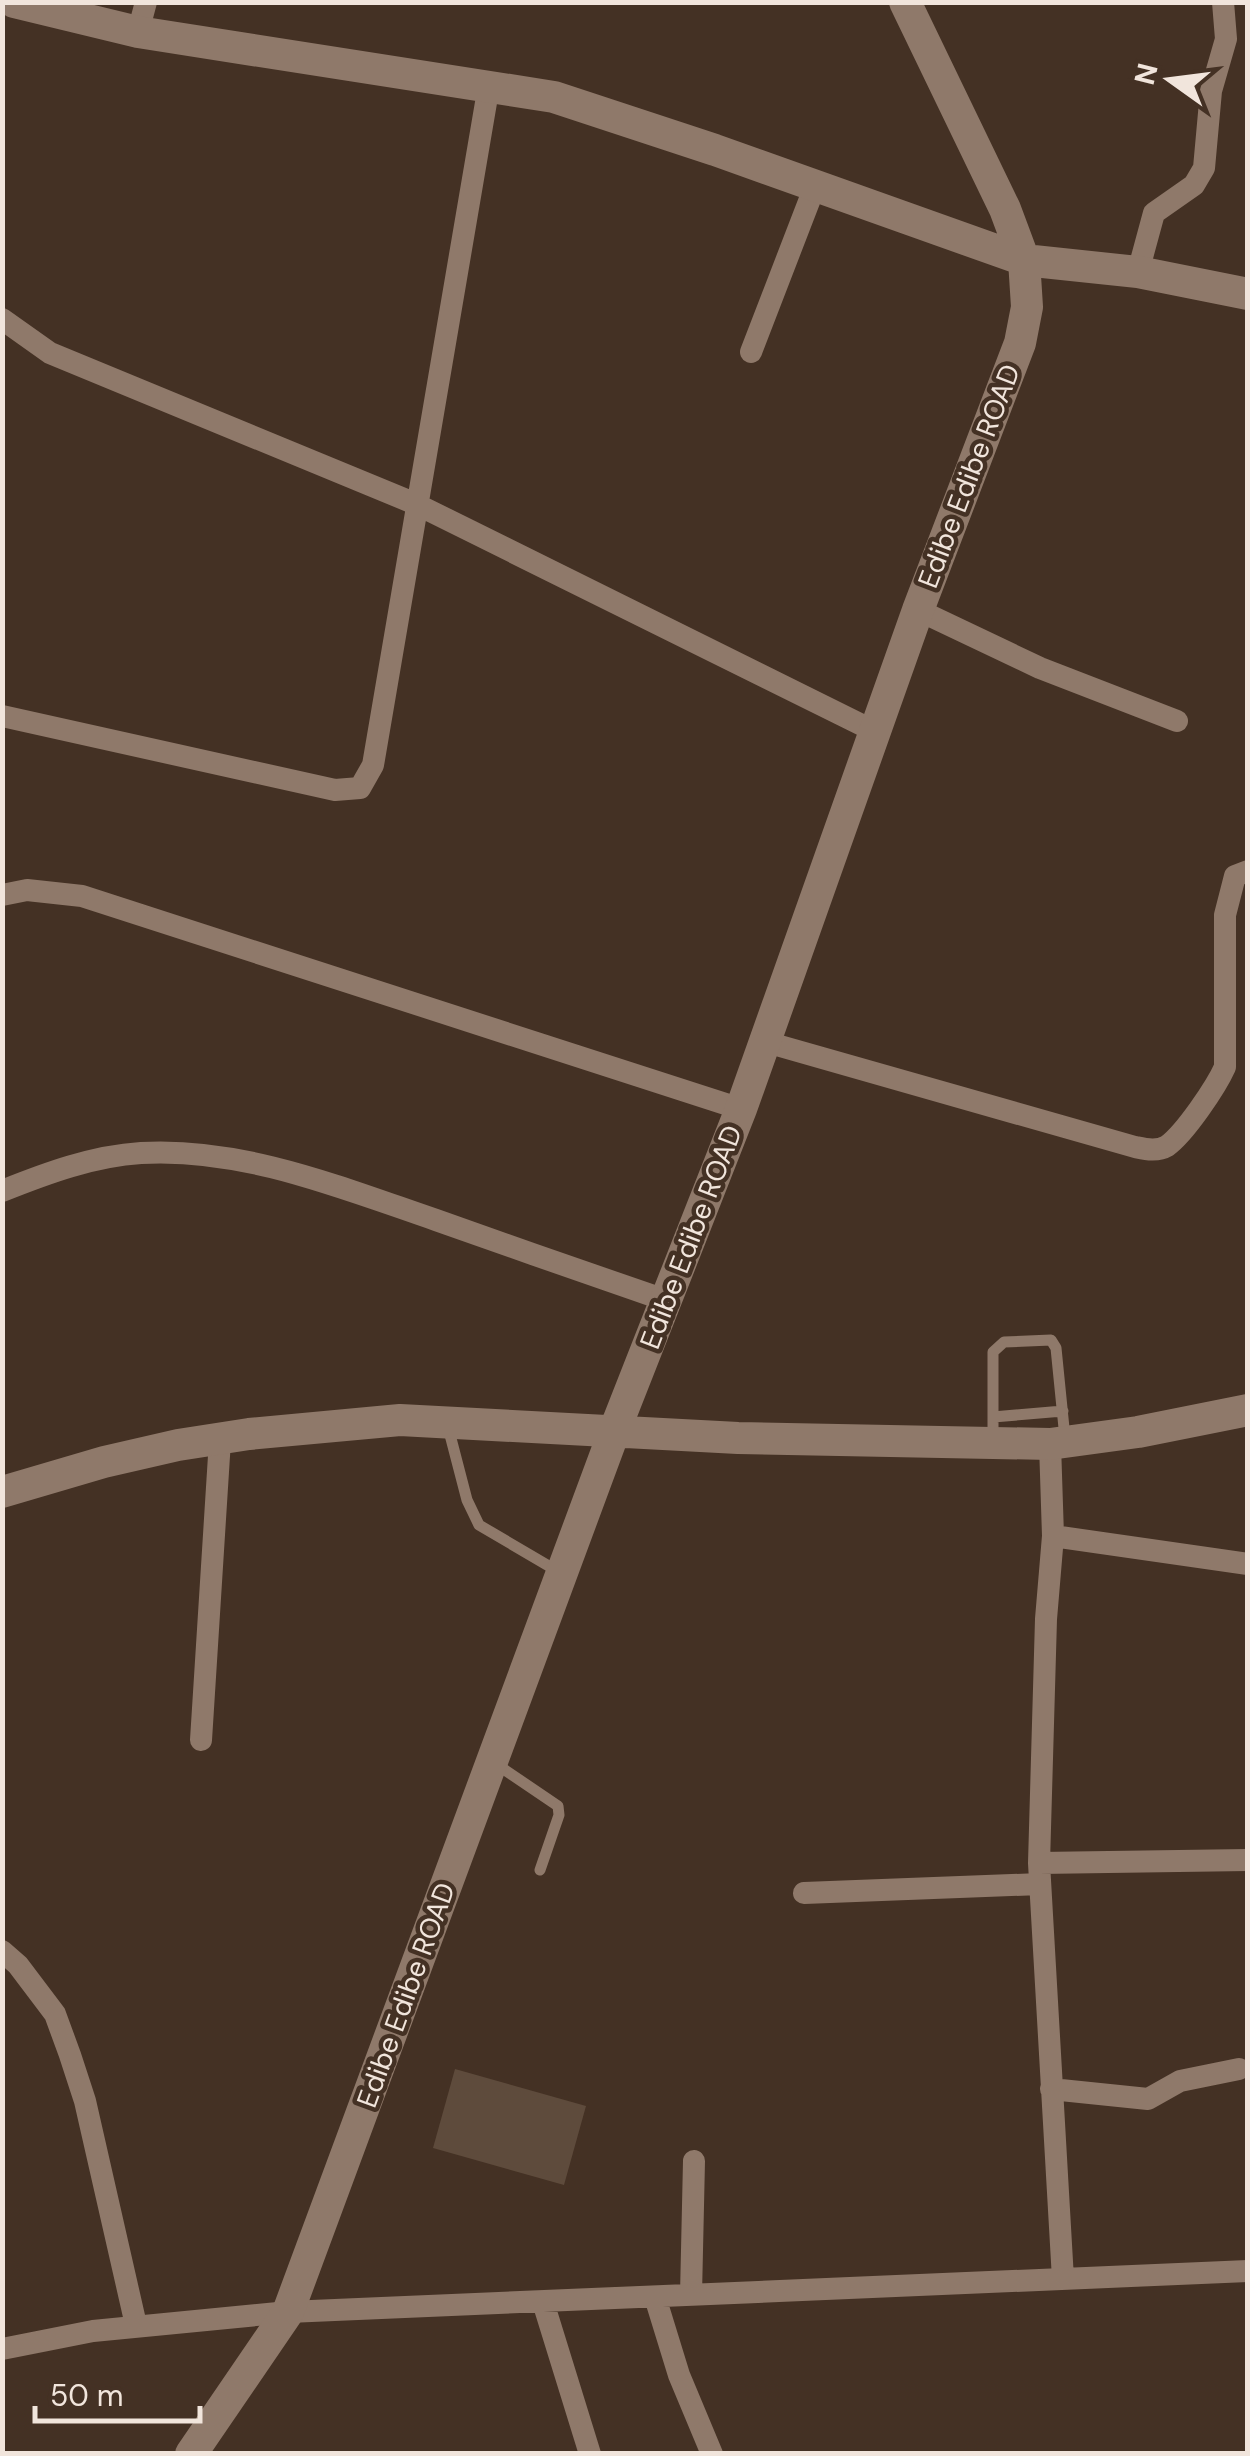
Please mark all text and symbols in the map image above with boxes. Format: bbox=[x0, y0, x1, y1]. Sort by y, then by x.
north arrow bbox=[1120, 30, 1220, 130]
text: N bbox=[1126, 60, 1167, 88]
street label: Edibe Edibe ROAD bbox=[909, 359, 1029, 593]
street label: Edibe Edibe ROAD bbox=[631, 1120, 751, 1354]
street label: Edibe Edibe ROAD bbox=[348, 1877, 464, 2113]
scale bar bbox=[35, 2361, 200, 2423]
text: 50 m bbox=[50, 2376, 124, 2415]

